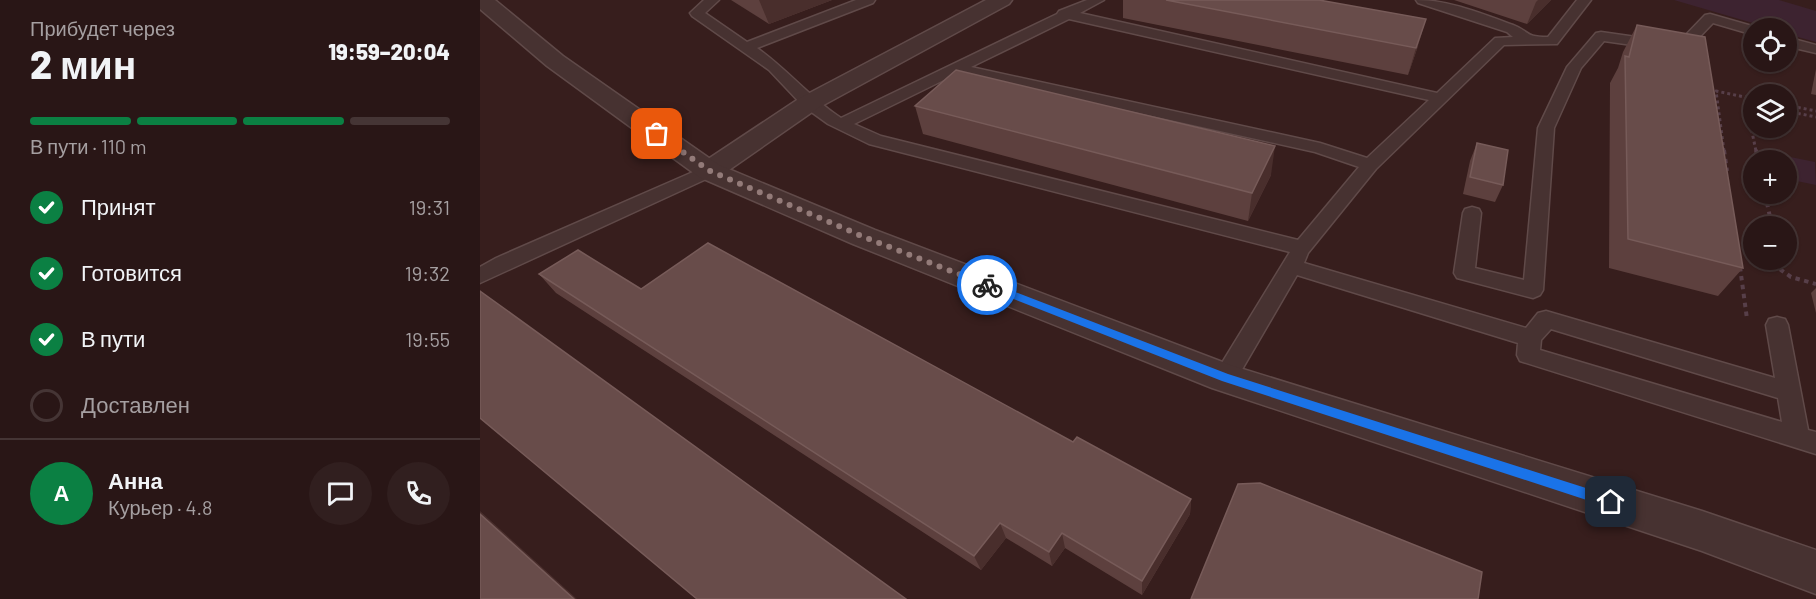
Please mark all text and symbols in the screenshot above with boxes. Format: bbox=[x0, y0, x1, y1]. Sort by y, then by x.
text: Прибудет через bbox=[30, 16, 175, 40]
map controls bbox=[1743, 18, 1797, 270]
button: locate bbox=[1743, 18, 1797, 72]
text: 19:59–20:04 bbox=[328, 38, 450, 64]
text: 2 мин bbox=[30, 40, 136, 87]
button: layers bbox=[1743, 84, 1797, 138]
pin bbox=[631, 108, 682, 159]
icon: bag bbox=[640, 117, 673, 150]
text: В пути · 110 m bbox=[30, 134, 147, 158]
button: + bbox=[1743, 150, 1797, 204]
icon: check bbox=[30, 191, 63, 224]
text: Принят bbox=[81, 193, 155, 219]
text: 19:31 bbox=[409, 195, 450, 219]
button: − bbox=[1743, 216, 1797, 270]
courier bbox=[957, 255, 1017, 315]
icon: check bbox=[30, 257, 63, 290]
text: Готовится bbox=[81, 259, 182, 285]
text: 19:32 bbox=[405, 261, 450, 285]
icon: bike bbox=[971, 269, 1004, 302]
icon: check bbox=[30, 323, 63, 356]
text: В пути bbox=[81, 325, 145, 351]
text: 19:55 bbox=[405, 327, 450, 351]
text: Доставлен bbox=[81, 391, 190, 417]
button: chat bbox=[309, 462, 372, 525]
button: phone bbox=[387, 462, 450, 525]
text: Анна bbox=[108, 467, 163, 493]
pin bbox=[1585, 476, 1636, 527]
text: А bbox=[54, 479, 69, 505]
icon: home bbox=[1594, 485, 1627, 518]
text: Курьер · 4.8 bbox=[108, 495, 212, 519]

